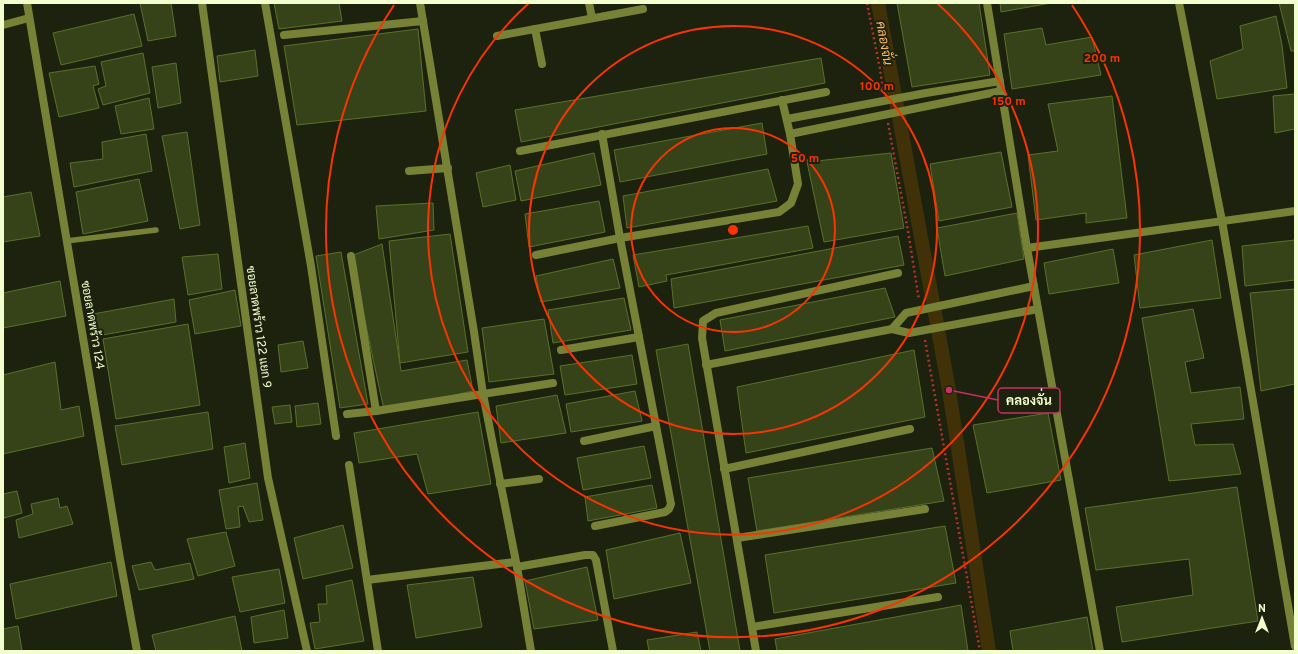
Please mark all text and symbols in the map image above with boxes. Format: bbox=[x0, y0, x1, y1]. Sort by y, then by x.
water label: คลองจั่น bbox=[871, 19, 900, 67]
text: 200 m bbox=[1084, 51, 1120, 67]
text: 100 m bbox=[860, 79, 894, 95]
text: 150 m bbox=[992, 94, 1026, 110]
text: 50 m bbox=[791, 151, 819, 167]
centre of rings bbox=[726, 223, 740, 237]
street label: ซอยลาดพร้าว 122 แยก 9 bbox=[242, 265, 274, 389]
street label: ซอยลาดพร้าว 124 bbox=[76, 280, 108, 371]
callout: คลองจั่น bbox=[998, 388, 1060, 413]
text: คลองจั่น bbox=[1006, 388, 1052, 410]
north arrow bbox=[1242, 598, 1282, 638]
text: N bbox=[1258, 602, 1266, 616]

